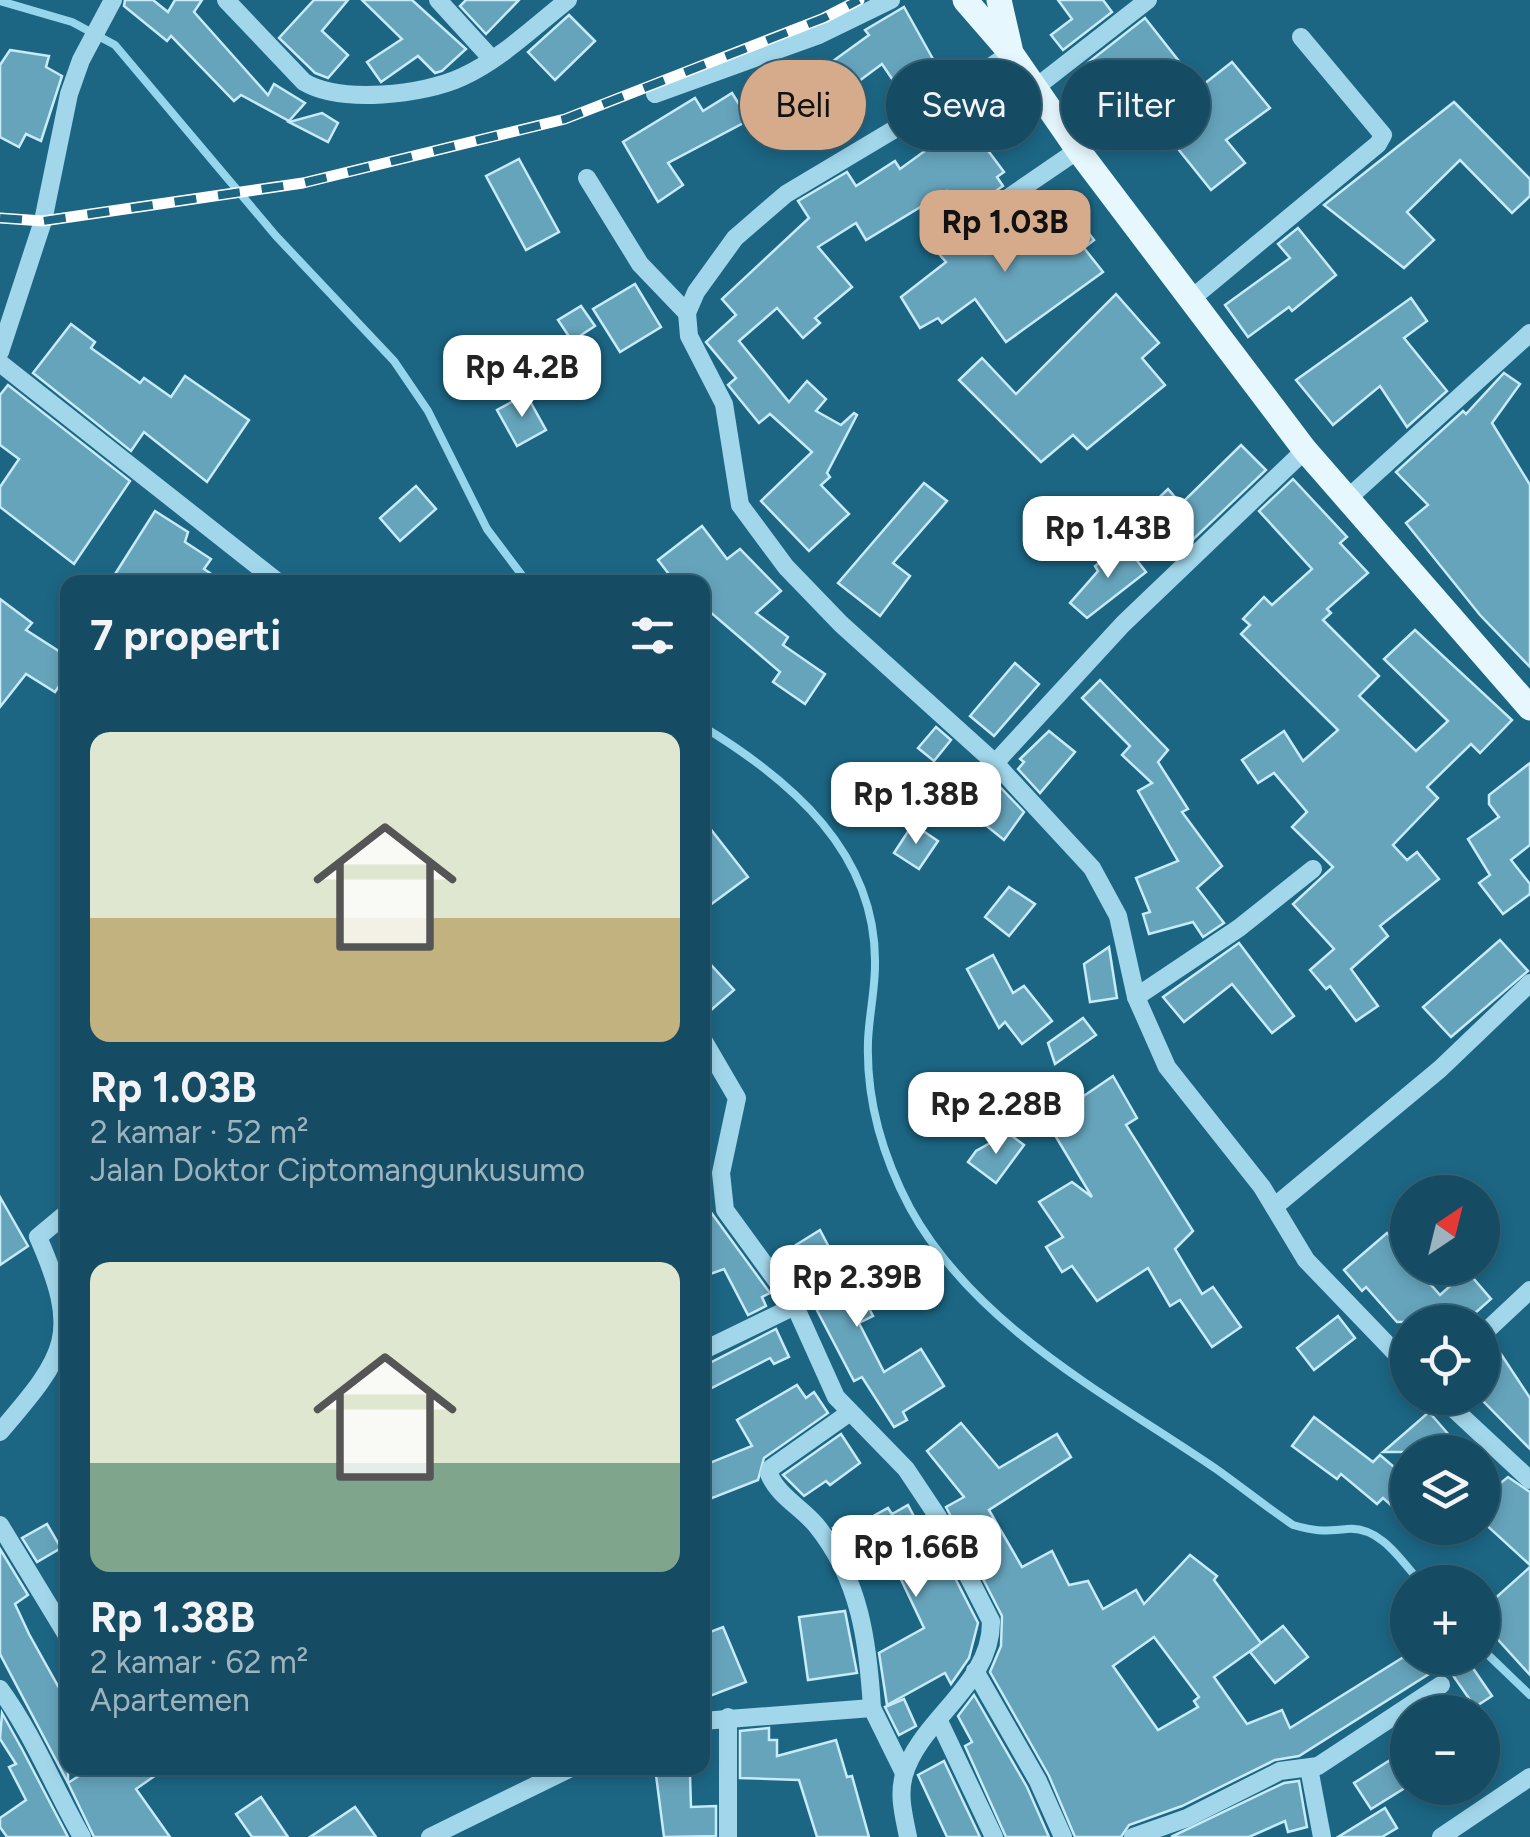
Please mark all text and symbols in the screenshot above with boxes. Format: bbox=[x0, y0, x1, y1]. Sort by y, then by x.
chip: Beli bbox=[740, 60, 866, 150]
chip: Sewa bbox=[886, 60, 1041, 150]
chip: Filter bbox=[1061, 60, 1210, 150]
pin: Rp 1.03B bbox=[902, 190, 1108, 275]
text: Rp 1.03B bbox=[941, 203, 1069, 241]
pin: Rp 4.2B bbox=[430, 335, 614, 420]
text: Rp 4.2B bbox=[465, 348, 579, 386]
pin: Rp 1.43B bbox=[1005, 496, 1211, 581]
text: Rp 1.43B bbox=[1045, 509, 1171, 547]
icon: filters bbox=[625, 608, 680, 663]
text: 7 properti bbox=[90, 610, 281, 661]
pin: Rp 1.38B bbox=[813, 762, 1019, 847]
text: Rp 1.38B bbox=[853, 775, 979, 813]
icon: home bbox=[295, 797, 475, 977]
text: Rp 1.03B bbox=[90, 1062, 257, 1113]
pin: Rp 2.28B bbox=[893, 1072, 1099, 1157]
text: Rp 2.28B bbox=[930, 1085, 1062, 1123]
text: 2 kamar · 52 m² bbox=[90, 1113, 309, 1151]
text: Jalan Doktor Ciptomangunkusumo bbox=[90, 1151, 585, 1189]
north arrow bbox=[1390, 1175, 1500, 1285]
map controls bbox=[1390, 1175, 1500, 1805]
pin: Rp 2.39B bbox=[754, 1245, 960, 1330]
text: Rp 2.39B bbox=[792, 1258, 922, 1296]
button: locate bbox=[1390, 1305, 1500, 1415]
icon: home bbox=[295, 1327, 475, 1507]
button: layers bbox=[1390, 1435, 1500, 1545]
pin: Rp 1.66B bbox=[813, 1515, 1019, 1600]
text: Rp 1.66B bbox=[853, 1528, 979, 1566]
button: + bbox=[1390, 1565, 1500, 1675]
text: Rp 1.38B bbox=[90, 1592, 255, 1643]
text: 2 kamar · 62 m² bbox=[90, 1643, 308, 1681]
text: Apartemen bbox=[90, 1681, 250, 1719]
button: − bbox=[1390, 1695, 1500, 1805]

